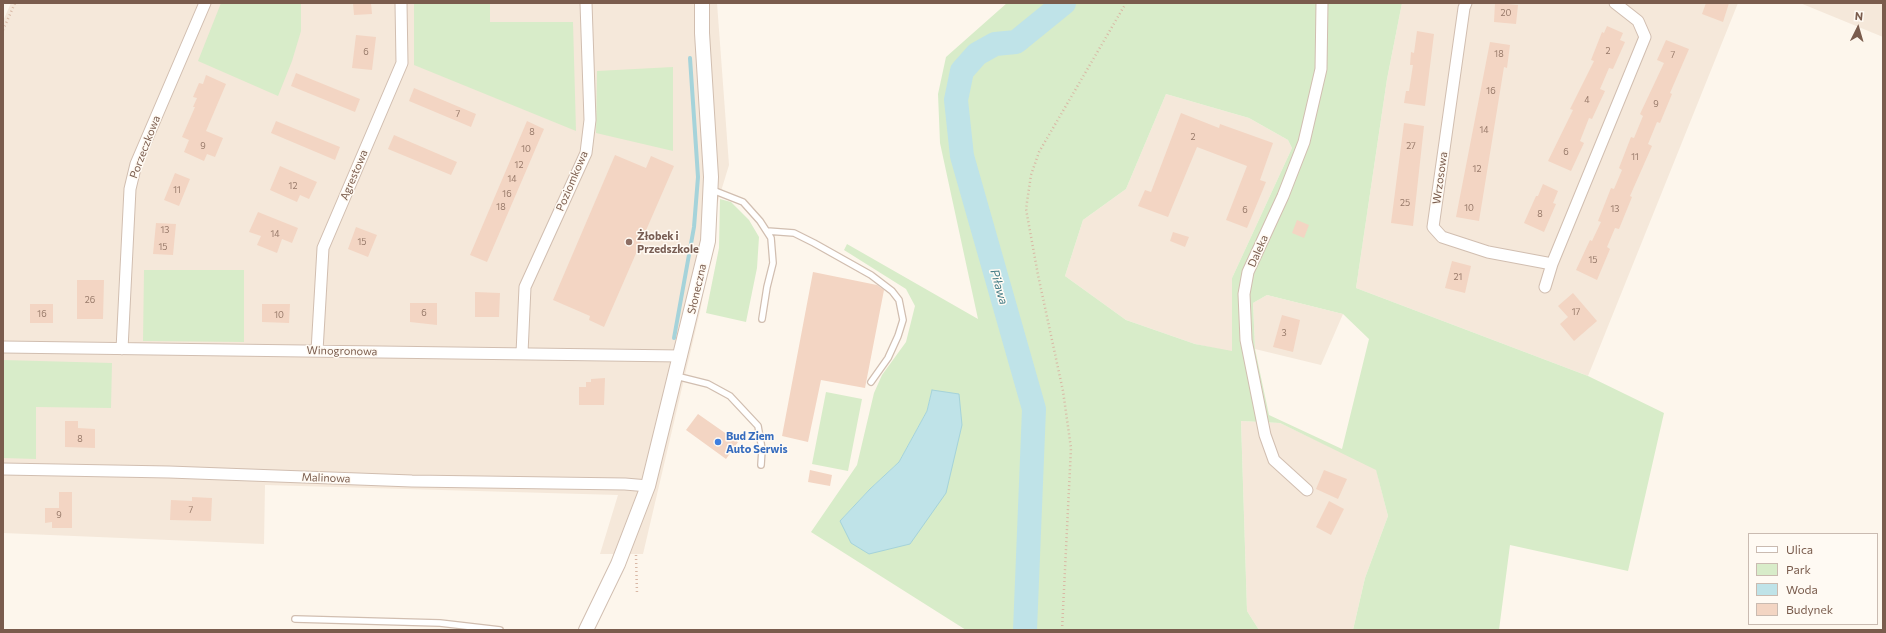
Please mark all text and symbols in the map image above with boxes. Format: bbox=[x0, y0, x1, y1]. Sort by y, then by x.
house number: 20 bbox=[1501, 8, 1511, 18]
north arrow bbox=[1838, 8, 1878, 48]
text: N bbox=[1854, 9, 1864, 22]
house number: 2 bbox=[1606, 46, 1610, 56]
house number: 6 bbox=[363, 47, 369, 57]
house number: 18 bbox=[1494, 49, 1504, 59]
house number: 7 bbox=[1671, 50, 1675, 60]
house number: 16 bbox=[1486, 86, 1496, 96]
house number: 4 bbox=[1584, 95, 1590, 105]
house number: 9 bbox=[1653, 99, 1659, 109]
house number: 7 bbox=[456, 109, 460, 119]
street label: Porzeczkowa bbox=[127, 114, 163, 180]
house number: 14 bbox=[1479, 125, 1489, 135]
house number: 8 bbox=[529, 127, 535, 137]
house number: 2 bbox=[1191, 132, 1195, 142]
house number: 9 bbox=[200, 141, 206, 151]
house number: 27 bbox=[1406, 141, 1416, 151]
house number: 10 bbox=[521, 144, 531, 154]
house number: 6 bbox=[1563, 147, 1569, 157]
street label: Agrestowa bbox=[337, 148, 371, 202]
street label: Poziomkowa bbox=[553, 149, 591, 213]
street label: Wrzosowa bbox=[1430, 151, 1450, 205]
house number: 11 bbox=[1631, 152, 1639, 162]
house number: 12 bbox=[515, 160, 523, 170]
house number: 12 bbox=[1473, 164, 1481, 174]
house number: 14 bbox=[507, 174, 517, 184]
house number: 12 bbox=[289, 181, 297, 191]
house number: 11 bbox=[173, 185, 181, 195]
house number: 16 bbox=[502, 189, 512, 199]
house number: 25 bbox=[1400, 198, 1410, 208]
house number: 18 bbox=[496, 202, 506, 212]
house number: 10 bbox=[1464, 203, 1474, 213]
house number: 13 bbox=[1611, 204, 1619, 214]
house number: 6 bbox=[1242, 205, 1248, 215]
house number: 8 bbox=[1537, 209, 1543, 219]
house number: 13 bbox=[161, 225, 169, 235]
house number: 14 bbox=[270, 229, 280, 239]
place label: Żłobek i Przedszkole bbox=[637, 229, 699, 255]
street label: Daleka bbox=[1245, 233, 1271, 269]
house number: 15 bbox=[357, 237, 367, 247]
marker: Żłobek i Przedszkole bbox=[624, 237, 634, 247]
house number: 15 bbox=[158, 242, 168, 252]
house number: 15 bbox=[1588, 255, 1598, 265]
street label: Słoneczna bbox=[685, 262, 709, 316]
water label: Piława bbox=[987, 268, 1011, 306]
house number: 21 bbox=[1454, 272, 1462, 282]
house number: 26 bbox=[85, 295, 95, 305]
house number: 17 bbox=[1572, 307, 1580, 317]
house number: 6 bbox=[421, 308, 427, 318]
house number: 16 bbox=[37, 309, 47, 319]
house number: 10 bbox=[274, 310, 284, 320]
house number: 3 bbox=[1281, 328, 1287, 338]
street label: Winogronowa bbox=[306, 344, 378, 358]
place label: Bud Ziem Auto Serwis bbox=[726, 429, 788, 455]
house number: 8 bbox=[77, 434, 83, 444]
marker: Bud Ziem Auto Serwis bbox=[713, 437, 723, 447]
street label: Malinowa bbox=[301, 471, 351, 485]
house number: 7 bbox=[189, 505, 193, 515]
house number: 9 bbox=[56, 510, 62, 520]
legend bbox=[1748, 533, 1878, 625]
text: Ulica bbox=[1786, 542, 1813, 556]
text: Park bbox=[1786, 562, 1811, 576]
text: Woda bbox=[1786, 582, 1818, 596]
text: Budynek bbox=[1786, 602, 1833, 616]

